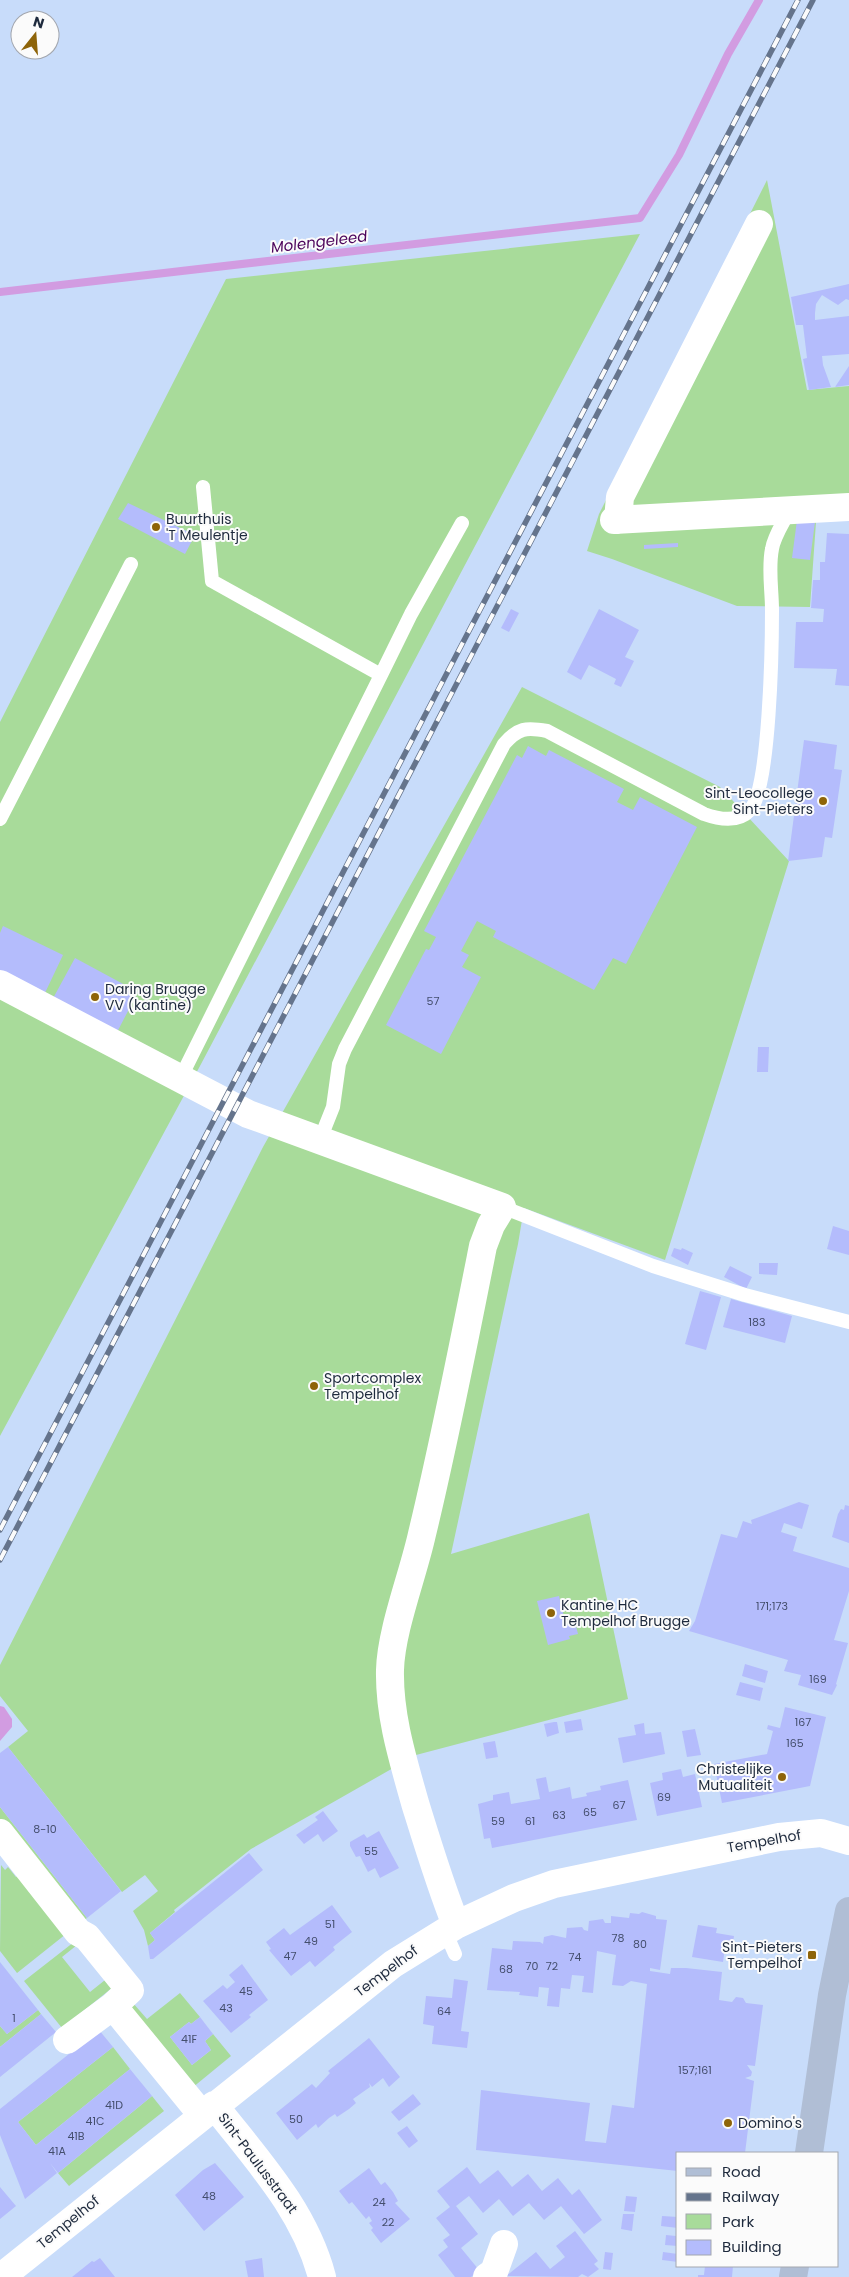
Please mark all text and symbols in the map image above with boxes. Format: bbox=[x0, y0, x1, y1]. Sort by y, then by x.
north arrow bbox=[10, 10, 60, 60]
text: N bbox=[31, 11, 47, 34]
water label: Molengeleed bbox=[270, 225, 369, 258]
place label: Buurthuis 'T Meulentje bbox=[166, 509, 248, 545]
marker: Buurthuis 'T Meulentje bbox=[150, 521, 162, 533]
place label: Sint-Leocollege Sint-Pieters bbox=[705, 783, 813, 819]
marker: Sint-Leocollege Sint-Pieters bbox=[817, 795, 829, 807]
place label: Daring Brugge VV (kantine) bbox=[105, 979, 206, 1015]
marker: Daring Brugge VV (kantine) bbox=[89, 991, 101, 1003]
house number: 57 bbox=[427, 993, 439, 1009]
house number: 183 bbox=[749, 1314, 765, 1330]
place label: Sportcomplex Tempelhof bbox=[324, 1368, 421, 1404]
marker: Sportcomplex Tempelhof bbox=[308, 1380, 320, 1392]
place label: Kantine HC Tempelhof Brugge bbox=[561, 1595, 690, 1631]
house number: 171;173 bbox=[756, 1598, 788, 1614]
marker: Kantine HC Tempelhof Brugge bbox=[545, 1607, 557, 1619]
house number: 169 bbox=[809, 1671, 827, 1687]
house number: 167 bbox=[795, 1714, 811, 1730]
house number: 165 bbox=[786, 1735, 804, 1751]
place label: Christelijke Mutualiteit bbox=[696, 1759, 772, 1795]
marker: Christelijke Mutualiteit bbox=[776, 1771, 788, 1783]
house number: 69 bbox=[657, 1789, 671, 1805]
house number: 67 bbox=[613, 1797, 626, 1813]
house number: 65 bbox=[583, 1804, 597, 1820]
house number: 63 bbox=[552, 1807, 566, 1823]
house number: 59 bbox=[491, 1813, 505, 1829]
house number: 61 bbox=[525, 1813, 535, 1829]
house number: 8-10 bbox=[33, 1821, 57, 1837]
street label: Tempelhof bbox=[725, 1825, 803, 1857]
house number: 55 bbox=[364, 1843, 378, 1859]
house number: 51 bbox=[325, 1916, 335, 1932]
house number: 78 bbox=[612, 1930, 625, 1946]
house number: 49 bbox=[304, 1933, 318, 1949]
house number: 80 bbox=[633, 1936, 647, 1952]
place label: Sint-Pieters Tempelhof bbox=[722, 1937, 802, 1973]
street label: Tempelhof bbox=[350, 1940, 422, 2001]
house number: 47 bbox=[284, 1948, 296, 1964]
house number: 74 bbox=[569, 1949, 582, 1965]
marker: Sint-Pieters Tempelhof bbox=[806, 1949, 818, 1961]
house number: 70 bbox=[526, 1958, 539, 1974]
house number: 72 bbox=[546, 1958, 558, 1974]
house number: 68 bbox=[499, 1961, 513, 1977]
house number: 45 bbox=[239, 1983, 253, 1999]
house number: 43 bbox=[219, 2000, 233, 2016]
house number: 64 bbox=[437, 2003, 451, 2019]
house number: 1 bbox=[12, 2010, 16, 2026]
house number: 41F bbox=[181, 2031, 197, 2047]
house number: 157;161 bbox=[678, 2062, 712, 2078]
house number: 41D bbox=[105, 2097, 123, 2113]
street label: Sint-Paulusstraat bbox=[214, 2109, 302, 2217]
house number: 50 bbox=[289, 2111, 303, 2127]
house number: 41C bbox=[86, 2113, 104, 2129]
place label: Domino's bbox=[738, 2113, 802, 2133]
marker: Domino's bbox=[722, 2117, 734, 2129]
house number: 41B bbox=[67, 2128, 85, 2144]
house number: 41A bbox=[48, 2143, 67, 2159]
legend bbox=[676, 2152, 839, 2267]
text: Road bbox=[722, 2161, 761, 2182]
text: Railway bbox=[722, 2186, 780, 2207]
house number: 48 bbox=[202, 2188, 216, 2204]
street label: Tempelhof bbox=[33, 2190, 104, 2253]
house number: 24 bbox=[372, 2194, 386, 2210]
text: Park bbox=[722, 2211, 754, 2232]
house number: 22 bbox=[382, 2214, 394, 2230]
text: Building bbox=[722, 2236, 782, 2257]

